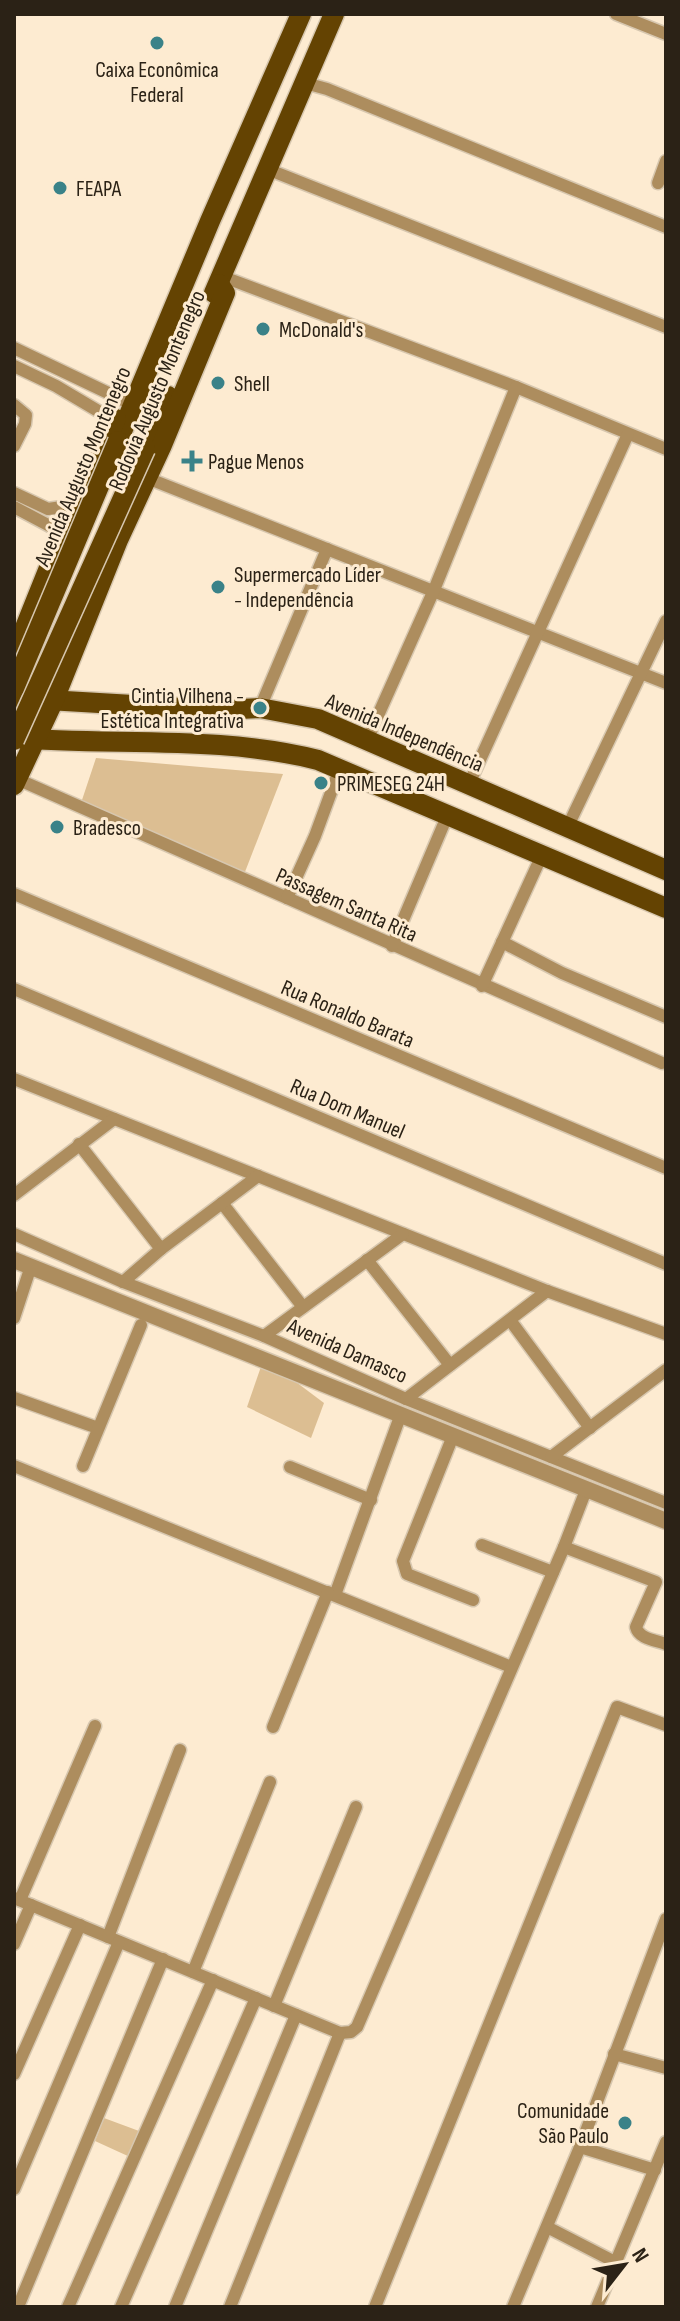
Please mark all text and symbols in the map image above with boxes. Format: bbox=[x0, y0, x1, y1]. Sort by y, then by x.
marker: Caixa Econômica Federal bbox=[148, 34, 166, 52]
place label: Caixa Econômica Federal bbox=[95, 57, 219, 109]
place label: FEAPA bbox=[76, 176, 122, 203]
marker: FEAPA bbox=[51, 179, 69, 197]
street label: Rodovia Augusto Montenegro bbox=[103, 287, 212, 495]
place label: McDonald's bbox=[279, 317, 363, 344]
marker: McDonald's bbox=[254, 320, 272, 338]
street label: Avenida Augusto Montenegro bbox=[29, 363, 138, 571]
place label: Shell bbox=[234, 371, 270, 398]
marker: Shell bbox=[209, 374, 227, 392]
place label: Pague Menos bbox=[208, 449, 304, 476]
marker: Pague Menos bbox=[183, 452, 201, 470]
place label: Supermercado Líder - Independência bbox=[234, 562, 381, 614]
marker: Supermercado Líder - Independência bbox=[209, 578, 227, 596]
place label: Cintia Vilhena - Estética Integrativa bbox=[100, 683, 244, 735]
street label: Avenida Independência bbox=[320, 688, 487, 779]
marker: Cintia Vilhena - Estética Integrativa bbox=[251, 699, 269, 717]
place label: PRIMESEG 24H bbox=[337, 771, 445, 798]
marker: PRIMESEG 24H bbox=[312, 774, 330, 792]
place label: Bradesco bbox=[73, 815, 141, 842]
marker: Bradesco bbox=[48, 818, 66, 836]
street label: Passagem Santa Rita bbox=[272, 862, 421, 949]
street label: Rua Ronaldo Barata bbox=[277, 974, 418, 1055]
street label: Rua Dom Manuel bbox=[286, 1073, 409, 1146]
street label: Avenida Damasco bbox=[282, 1313, 412, 1390]
place label: Comunidade São Paulo bbox=[517, 2098, 609, 2150]
marker: Comunidade São Paulo bbox=[616, 2114, 634, 2132]
north arrow bbox=[584, 2225, 664, 2305]
text: N bbox=[625, 2243, 654, 2267]

